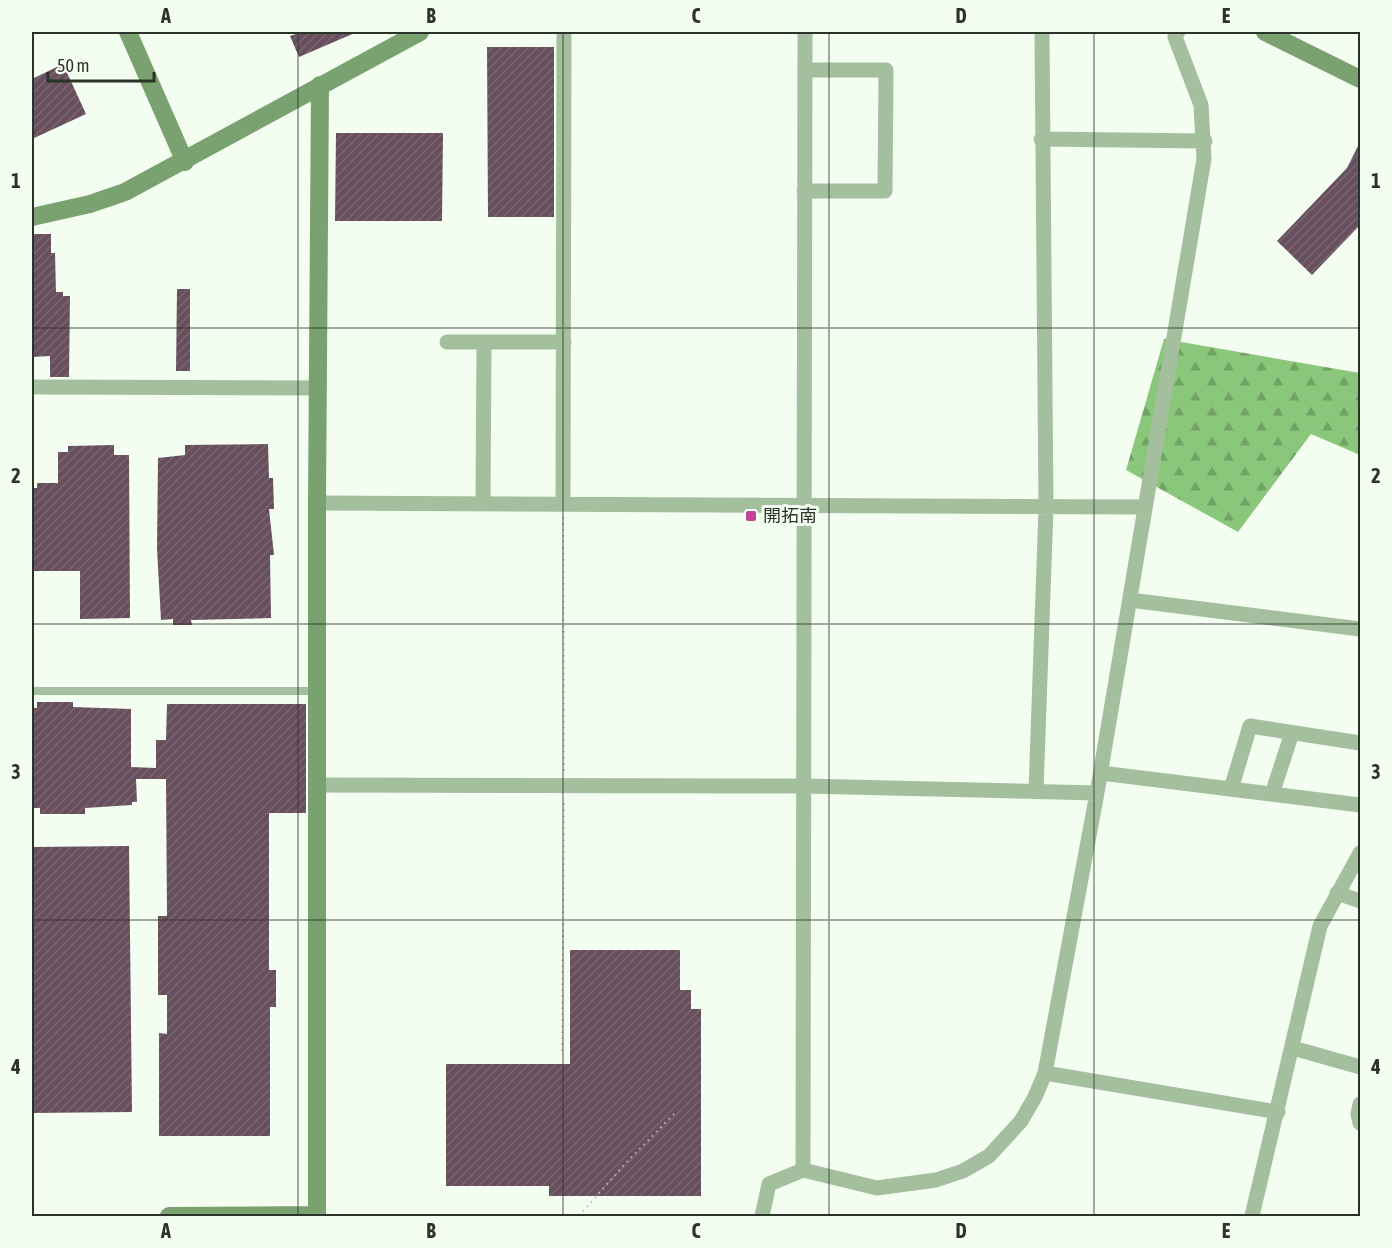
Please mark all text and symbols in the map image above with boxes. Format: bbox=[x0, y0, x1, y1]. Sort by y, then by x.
text: A bbox=[160, 4, 171, 27]
text: B bbox=[426, 4, 436, 27]
text: C bbox=[692, 4, 701, 27]
text: D bbox=[955, 4, 967, 27]
text: E bbox=[1222, 4, 1231, 27]
scale bar bbox=[48, 45, 154, 83]
text: 50 m bbox=[57, 55, 89, 76]
text: 1 bbox=[11, 169, 21, 192]
text: 1 bbox=[1371, 169, 1381, 192]
text: 2 bbox=[11, 464, 21, 487]
text: 2 bbox=[1371, 464, 1381, 487]
place label: 開拓南 bbox=[763, 505, 817, 526]
marker: 開拓南 bbox=[744, 509, 758, 523]
text: 3 bbox=[11, 760, 21, 783]
text: 3 bbox=[1371, 760, 1381, 783]
text: 4 bbox=[10, 1055, 21, 1078]
text: 4 bbox=[1370, 1055, 1381, 1078]
text: A bbox=[160, 1219, 171, 1242]
text: B bbox=[426, 1219, 436, 1242]
text: C bbox=[692, 1219, 701, 1242]
text: D bbox=[955, 1219, 967, 1242]
text: E bbox=[1222, 1219, 1231, 1242]

